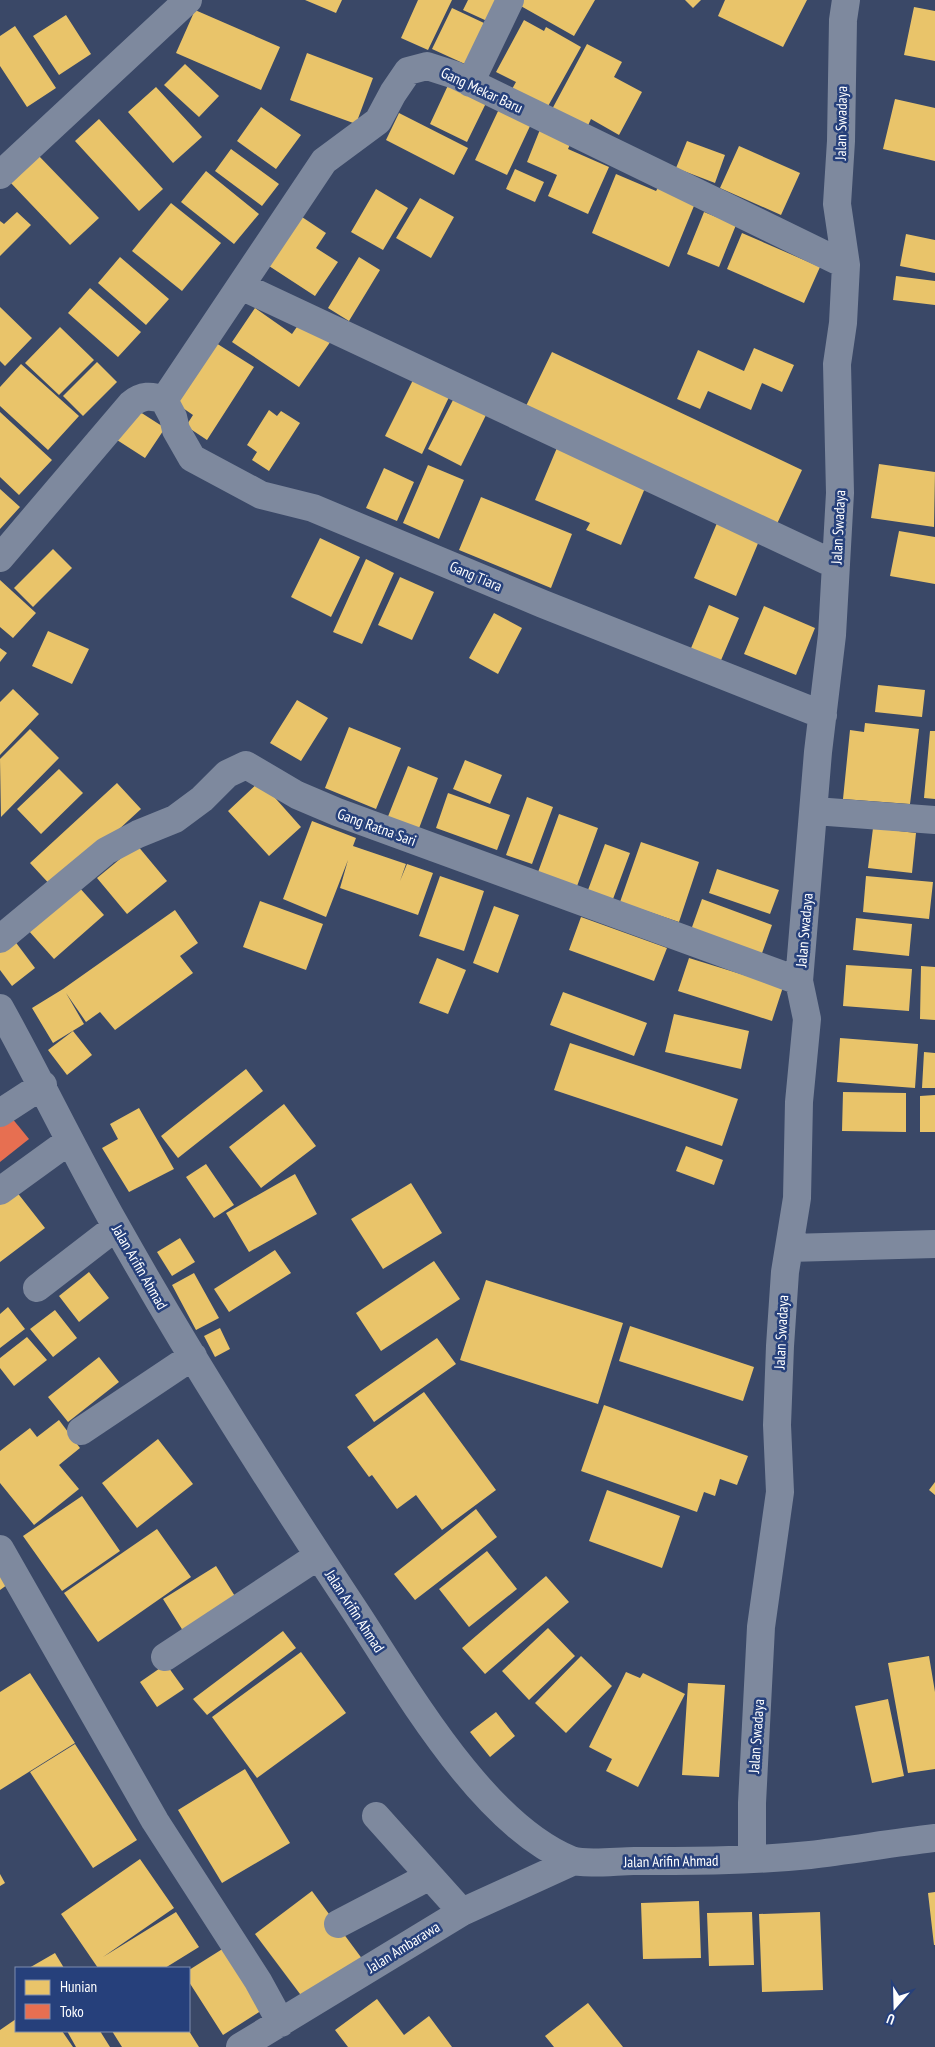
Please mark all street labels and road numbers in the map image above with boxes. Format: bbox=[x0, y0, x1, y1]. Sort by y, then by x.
street label: Gang Mekar Baru bbox=[438, 63, 526, 117]
street label: Jalan Swadaya bbox=[831, 86, 851, 161]
street label: Jalan Swadaya bbox=[827, 489, 849, 566]
street label: Gang Tiara bbox=[447, 556, 505, 596]
street label: Gang Ratna Sari bbox=[335, 804, 419, 850]
street label: Jalan Swadaya bbox=[791, 892, 817, 969]
street label: Jalan Arifin Ahmad bbox=[108, 1220, 172, 1313]
street label: Jalan Swadaya bbox=[770, 1294, 792, 1371]
street label: Jalan Arifin Ahmad bbox=[321, 1565, 389, 1656]
street label: Jalan Swadaya bbox=[744, 1698, 768, 1775]
street label: Jalan Arifin Ahmad bbox=[622, 1851, 719, 1871]
street label: Jalan Ambarawa bbox=[362, 1917, 443, 1978]

